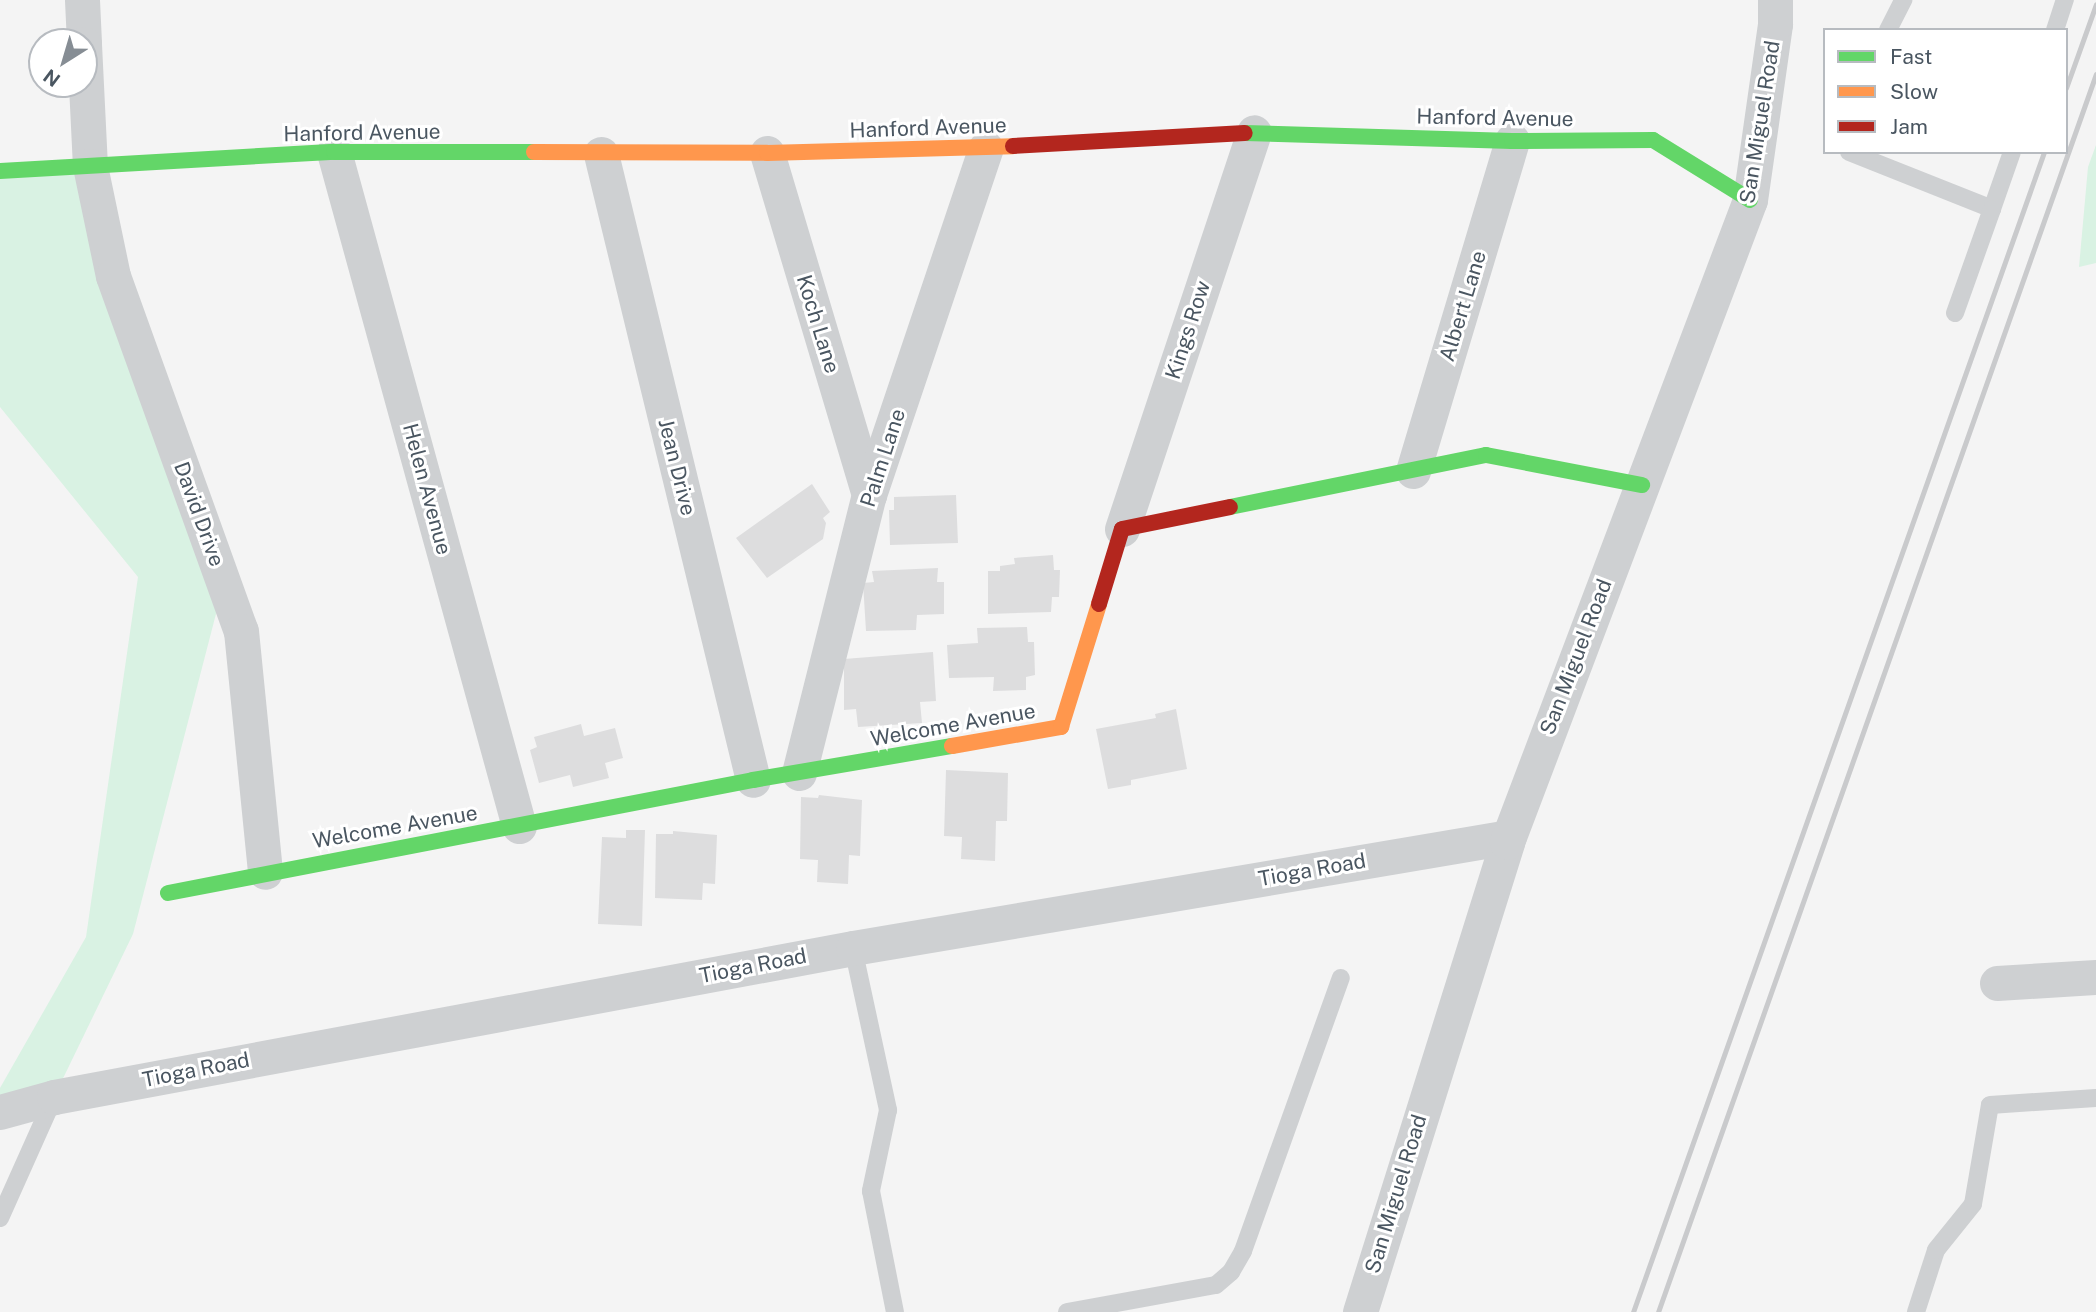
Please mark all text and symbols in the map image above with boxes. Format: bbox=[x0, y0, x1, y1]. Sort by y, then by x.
north arrow bbox=[28, 28, 98, 98]
legend bbox=[1823, 28, 2068, 154]
street label: San Miguel Road bbox=[1735, 39, 1785, 205]
text: Fast bbox=[1890, 44, 1932, 69]
text: N bbox=[39, 65, 64, 91]
text: Slow bbox=[1890, 79, 1938, 104]
street label: Hanford Avenue bbox=[1416, 104, 1574, 132]
street label: Hanford Avenue bbox=[849, 113, 1007, 143]
text: Jam bbox=[1890, 114, 1928, 139]
street label: Hanford Avenue bbox=[283, 119, 441, 147]
street label: Albert Lane bbox=[1434, 248, 1492, 364]
street label: Koch Lane bbox=[791, 272, 845, 376]
street label: Kings Row bbox=[1160, 278, 1216, 382]
street label: Palm Lane bbox=[855, 406, 911, 510]
street label: Jean Drive bbox=[653, 416, 701, 518]
street label: Helen Avenue bbox=[397, 421, 457, 557]
street label: David Drive bbox=[168, 458, 230, 570]
street label: San Miguel Road bbox=[1535, 576, 1617, 738]
street label: Welcome Avenue bbox=[868, 698, 1038, 752]
street label: Welcome Avenue bbox=[310, 800, 480, 854]
street label: Tioga Road bbox=[1256, 848, 1368, 892]
street label: Tioga Road bbox=[697, 943, 809, 989]
street label: Tioga Road bbox=[140, 1047, 252, 1093]
street label: San Miguel Road bbox=[1360, 1112, 1432, 1276]

